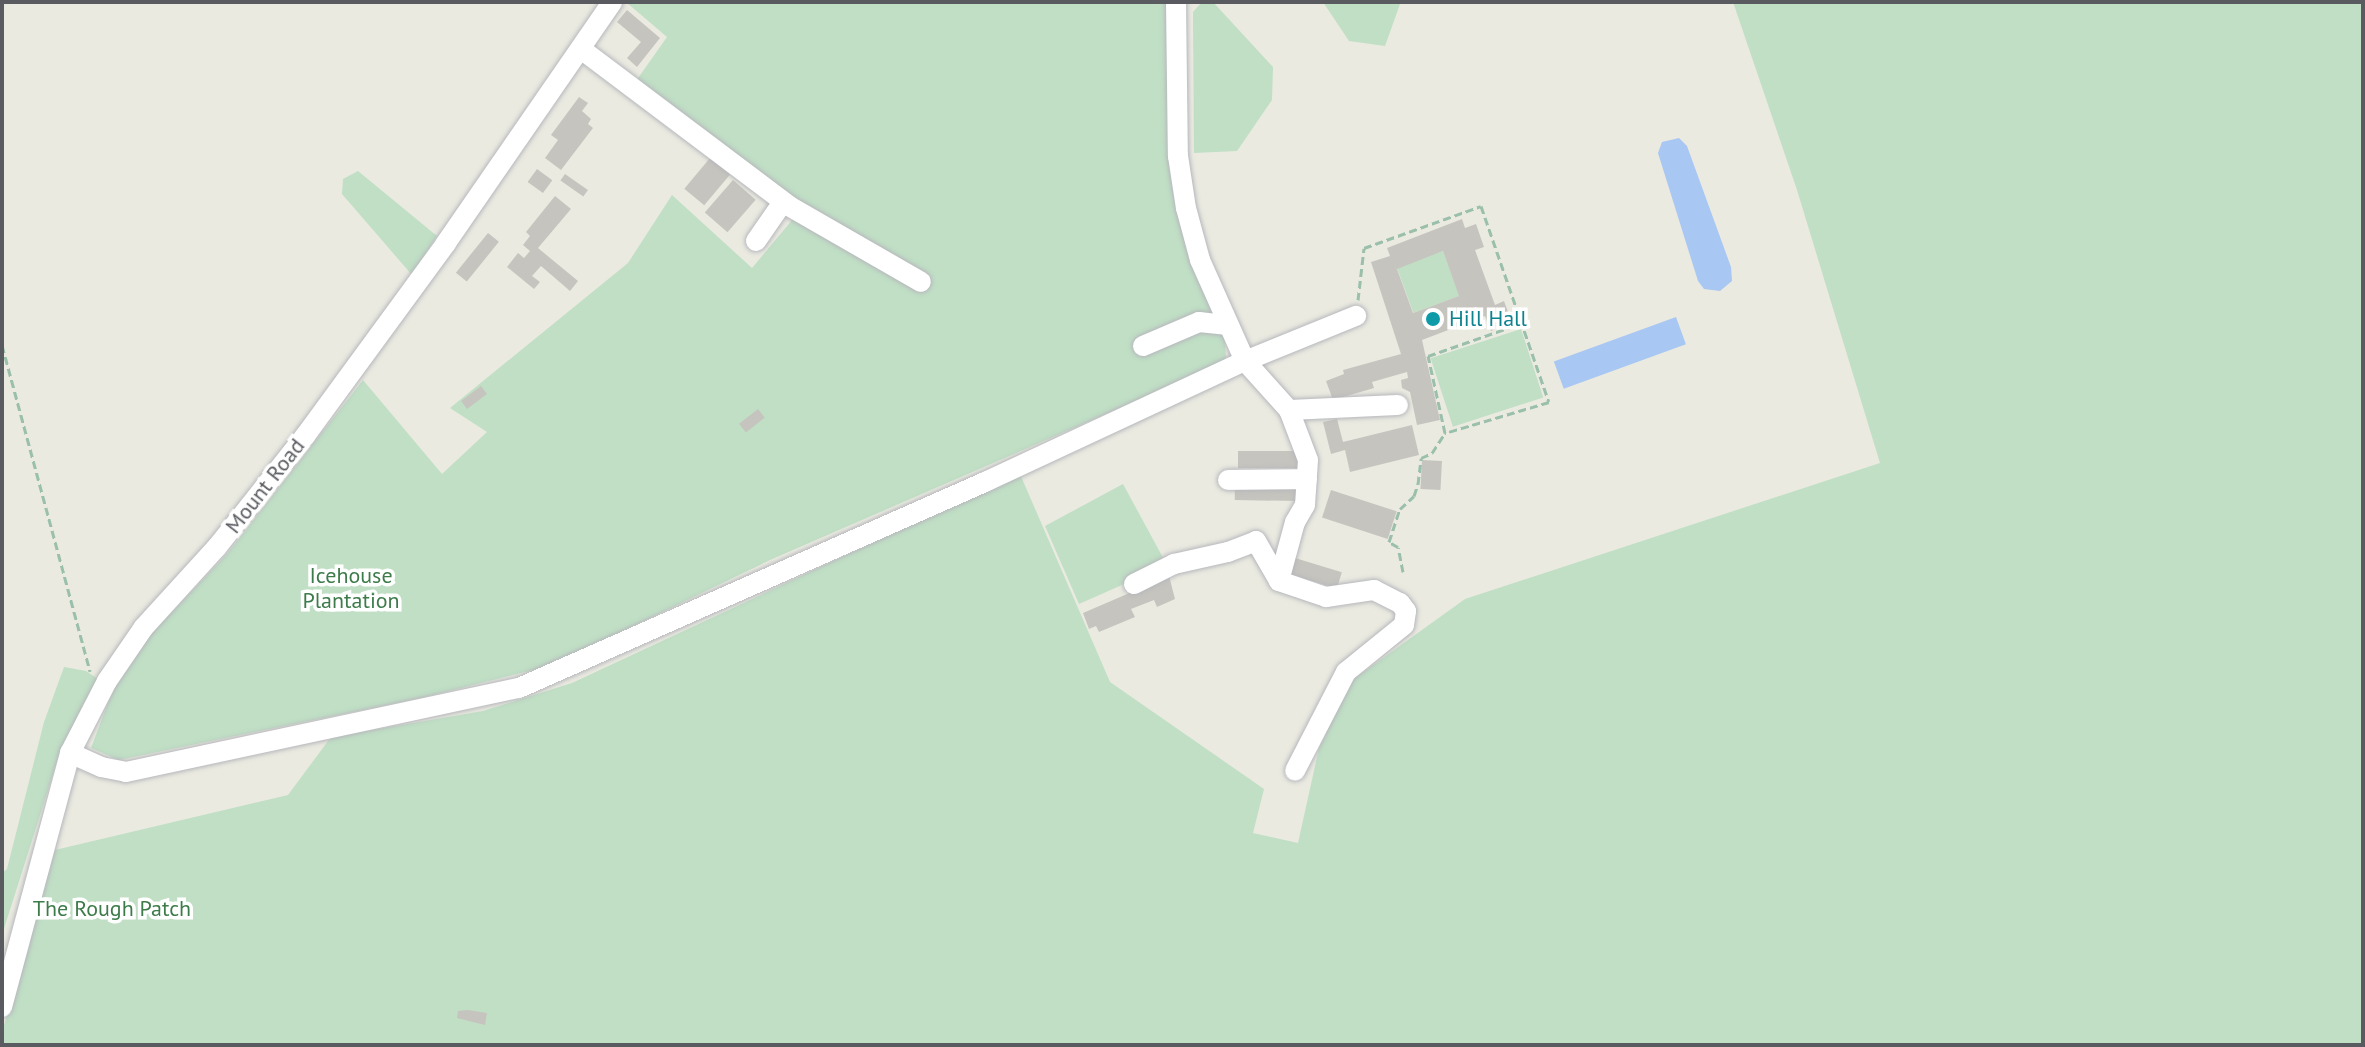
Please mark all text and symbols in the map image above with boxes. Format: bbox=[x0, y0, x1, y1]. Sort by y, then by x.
place label: Hill Hall bbox=[1449, 306, 1527, 332]
marker: Hill Hall bbox=[1424, 310, 1442, 328]
street label: Mount Road bbox=[220, 433, 310, 539]
park label: Icehouse Plantation bbox=[302, 562, 400, 614]
park label: The Rough Patch bbox=[33, 896, 191, 922]

